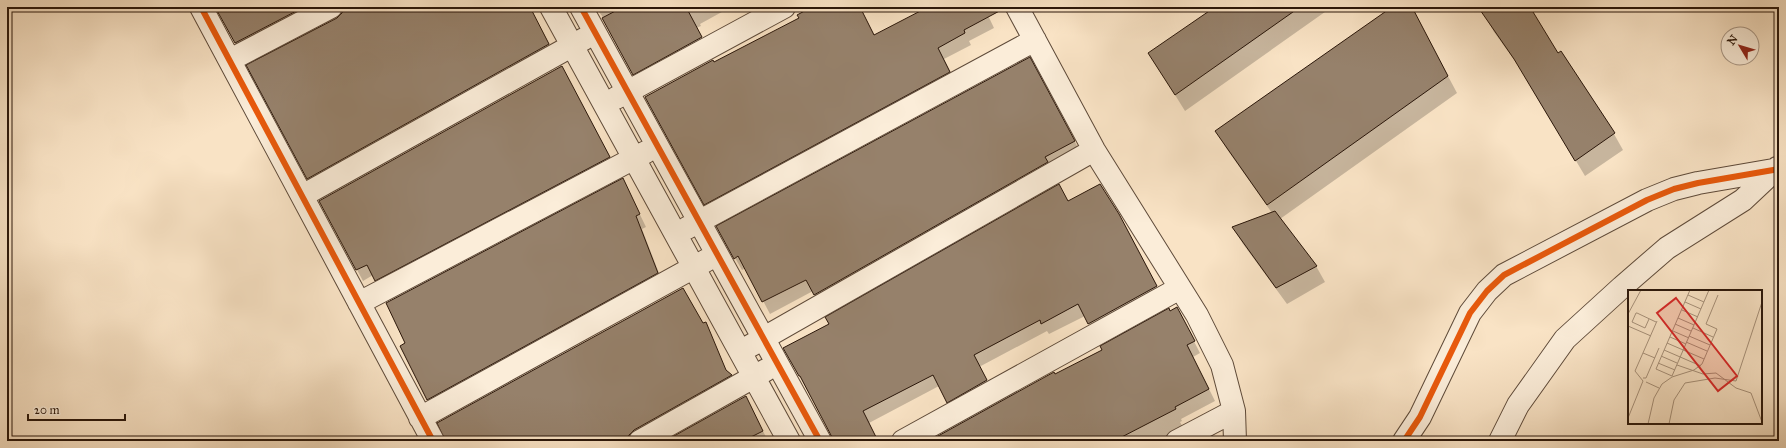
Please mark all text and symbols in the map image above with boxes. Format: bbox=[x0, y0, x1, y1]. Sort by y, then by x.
north arrow bbox=[1720, 26, 1760, 66]
text: N bbox=[1725, 32, 1741, 48]
inset map bbox=[1628, 290, 1762, 424]
scale bar bbox=[28, 396, 125, 422]
text: 20 m bbox=[34, 403, 60, 417]

